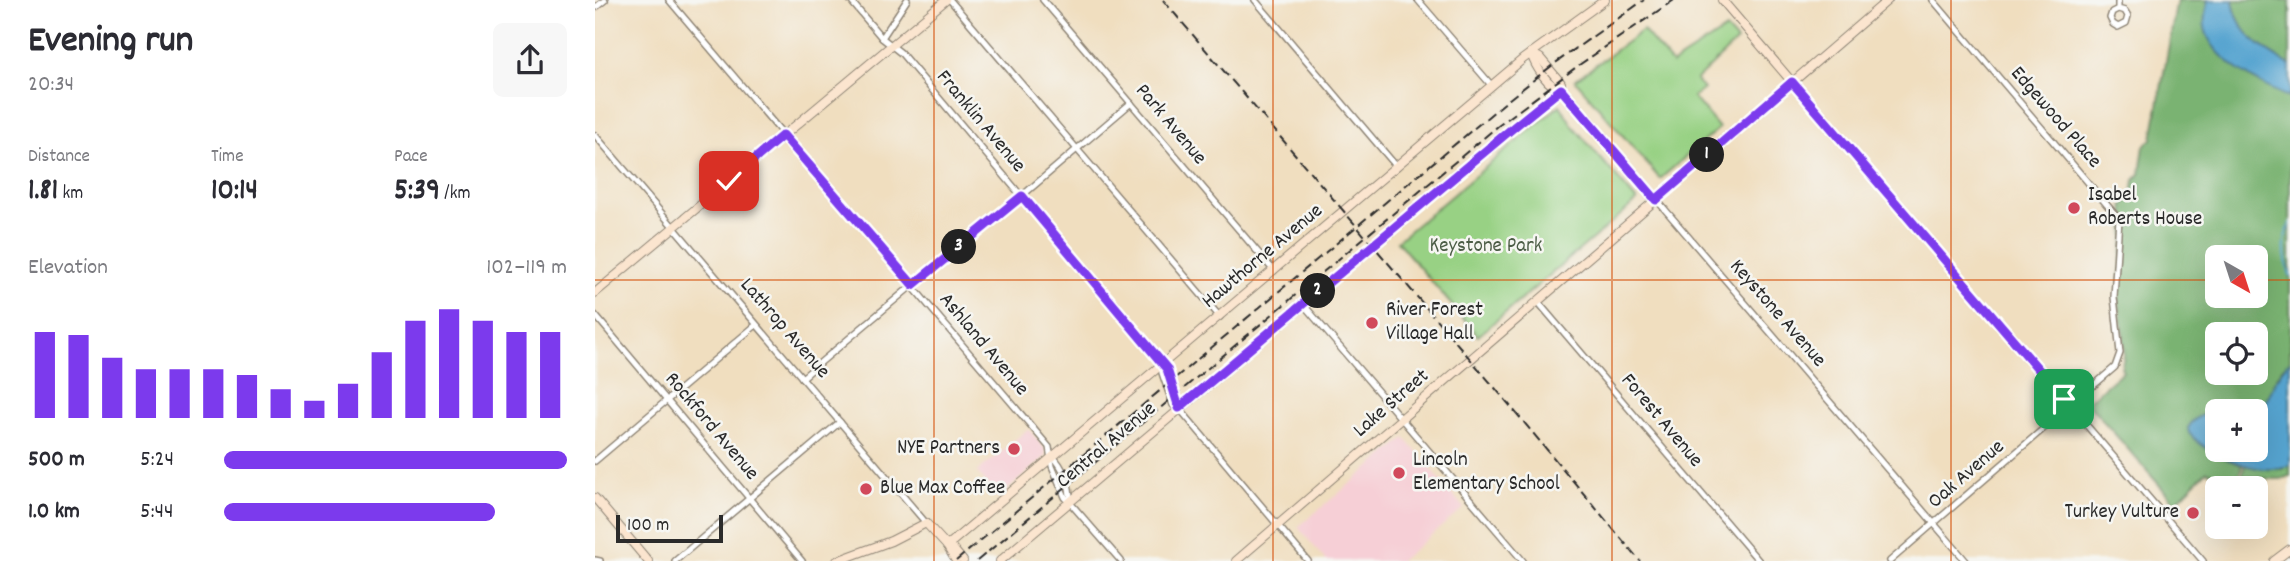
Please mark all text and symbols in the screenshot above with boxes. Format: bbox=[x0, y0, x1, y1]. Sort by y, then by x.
text: Evening run bbox=[28, 15, 193, 70]
button: share bbox=[493, 23, 567, 97]
street label: Edgewood Place bbox=[2002, 60, 2108, 176]
street label: Franklin Avenue bbox=[928, 64, 1032, 180]
text: 20:34 bbox=[28, 69, 74, 102]
street label: Park Avenue bbox=[1127, 78, 1213, 172]
pin: 1 bbox=[1689, 138, 1725, 172]
text: 1 bbox=[1704, 141, 1709, 168]
text: Distance bbox=[28, 144, 90, 171]
text: Time bbox=[211, 144, 244, 171]
text: Pace bbox=[394, 144, 428, 171]
pin bbox=[699, 151, 759, 211]
icon: check bbox=[710, 162, 748, 200]
text: 1.81 bbox=[28, 171, 58, 214]
text: 10:14 bbox=[211, 171, 258, 214]
text: 5:39 bbox=[394, 171, 440, 214]
text: km bbox=[58, 181, 83, 208]
text: /km bbox=[440, 181, 471, 208]
place label: Isabel Roberts House bbox=[2088, 181, 2202, 235]
street label: Hawthorne Avenue bbox=[1196, 197, 1330, 317]
marker: Isabel Roberts House bbox=[2066, 200, 2082, 216]
pin: 3 bbox=[941, 230, 977, 264]
park label: Keystone Park bbox=[1430, 232, 1542, 262]
text: 3 bbox=[954, 233, 963, 260]
north arrow bbox=[2205, 245, 2268, 308]
map controls bbox=[2205, 245, 2268, 539]
text: Elevation bbox=[28, 252, 108, 285]
text: 102–119 m bbox=[486, 252, 567, 285]
street label: Keystone Avenue bbox=[1722, 253, 1832, 375]
street label: Lathrop Avenue bbox=[732, 272, 836, 386]
pin: 2 bbox=[1301, 274, 1335, 308]
text: 2 bbox=[1313, 277, 1322, 304]
street label: Ashland Avenue bbox=[931, 287, 1035, 403]
place label: River Forest Village Hall bbox=[1386, 296, 1483, 350]
marker: River Forest Village Hall bbox=[1364, 315, 1380, 331]
button: locate bbox=[2205, 322, 2268, 385]
street label: Lake Street bbox=[1347, 362, 1437, 446]
street label: Rockford Avenue bbox=[657, 366, 765, 488]
street label: Forest Avenue bbox=[1613, 367, 1709, 475]
pin bbox=[2034, 369, 2094, 429]
icon: arrive bbox=[2045, 380, 2083, 418]
street label: Central Avenue bbox=[1051, 395, 1163, 497]
button: + bbox=[2205, 399, 2268, 462]
street label: Oak Avenue bbox=[1922, 433, 2012, 517]
place label: NYE Partners bbox=[897, 434, 1000, 464]
marker: NYE Partners bbox=[1006, 441, 1022, 457]
text: 500 m bbox=[28, 444, 85, 477]
text: 5:24 bbox=[140, 444, 174, 477]
place label: Lincoln Elementary School bbox=[1413, 446, 1560, 500]
marker: Lincoln Elementary School bbox=[1391, 465, 1407, 481]
place label: Blue Max Coffee bbox=[880, 474, 1005, 504]
button: − bbox=[2205, 476, 2268, 539]
marker: Blue Max Coffee bbox=[858, 481, 874, 497]
text: 1.0 km bbox=[28, 496, 80, 529]
text: 5:44 bbox=[140, 496, 174, 529]
place label: Turkey Vulture bbox=[2065, 498, 2179, 528]
marker: Turkey Vulture bbox=[2185, 505, 2201, 521]
scale bar bbox=[616, 512, 723, 544]
text: 100 m bbox=[627, 513, 669, 540]

